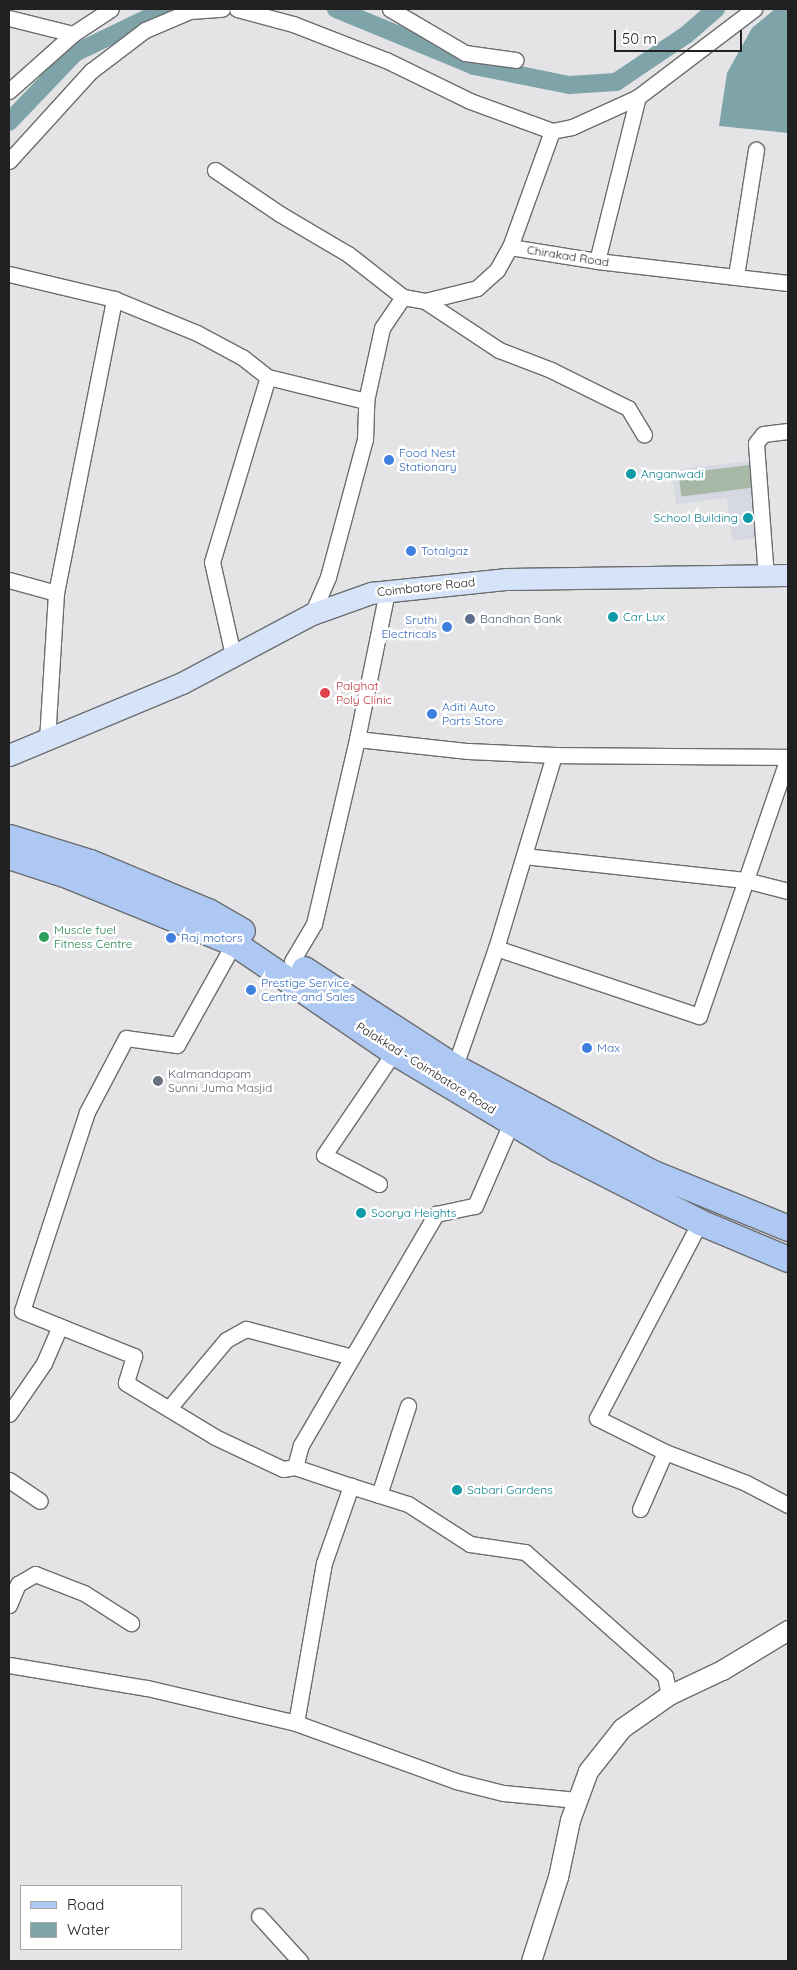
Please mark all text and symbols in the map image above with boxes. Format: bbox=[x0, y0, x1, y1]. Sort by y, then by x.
scale bar bbox=[617, 20, 744, 52]
text: 50 m bbox=[622, 29, 657, 48]
street label: Chirakad Road bbox=[526, 242, 610, 270]
place label: Food Nest Stationary bbox=[399, 446, 457, 474]
marker: Food Nest Stationary bbox=[383, 454, 395, 466]
place label: Anganwadi bbox=[641, 467, 704, 481]
marker: Anganwadi bbox=[625, 468, 637, 480]
place label: School Building bbox=[654, 511, 738, 525]
marker: School Building bbox=[742, 512, 754, 524]
place label: Totalgaz bbox=[421, 544, 468, 558]
marker: Totalgaz bbox=[405, 545, 417, 557]
street label: Coimbatore Road bbox=[376, 575, 476, 599]
place label: Car Lux bbox=[623, 610, 665, 624]
marker: Car Lux bbox=[607, 611, 619, 623]
place label: Bandhan Bank bbox=[480, 612, 562, 626]
place label: Sruthi Electricals bbox=[381, 613, 437, 641]
marker: Bandhan Bank bbox=[464, 613, 476, 625]
marker: Sruthi Electricals bbox=[441, 621, 453, 633]
place label: Palghat Poly Clinic bbox=[336, 679, 392, 707]
marker: Palghat Poly Clinic bbox=[318, 686, 332, 700]
place label: Aditi Auto Parts Store bbox=[442, 700, 503, 728]
marker: Aditi Auto Parts Store bbox=[426, 708, 438, 720]
place label: Muscle fuel Fitness Centre bbox=[54, 923, 132, 951]
marker: Muscle fuel Fitness Centre bbox=[38, 931, 50, 943]
place label: Raj motors bbox=[181, 931, 243, 945]
marker: Raj motors bbox=[165, 932, 177, 944]
place label: Prestige Service Centre and Sales bbox=[261, 976, 355, 1004]
marker: Prestige Service Centre and Sales bbox=[245, 984, 257, 996]
street label: Palakkad - Coimbatore Road bbox=[354, 1019, 498, 1117]
place label: Max bbox=[597, 1041, 620, 1055]
marker: Max bbox=[581, 1042, 593, 1054]
place label: Kalmandapam Sunni Juma Masjid bbox=[168, 1067, 272, 1095]
marker: Kalmandapam Sunni Juma Masjid bbox=[152, 1075, 164, 1087]
place label: Soorya Heights bbox=[371, 1206, 456, 1220]
marker: Soorya Heights bbox=[355, 1207, 367, 1219]
place label: Sabari Gardens bbox=[467, 1483, 553, 1497]
marker: Sabari Gardens bbox=[451, 1484, 463, 1496]
legend bbox=[20, 1885, 182, 1950]
text: Road bbox=[67, 1895, 104, 1914]
text: Water bbox=[67, 1920, 110, 1939]

